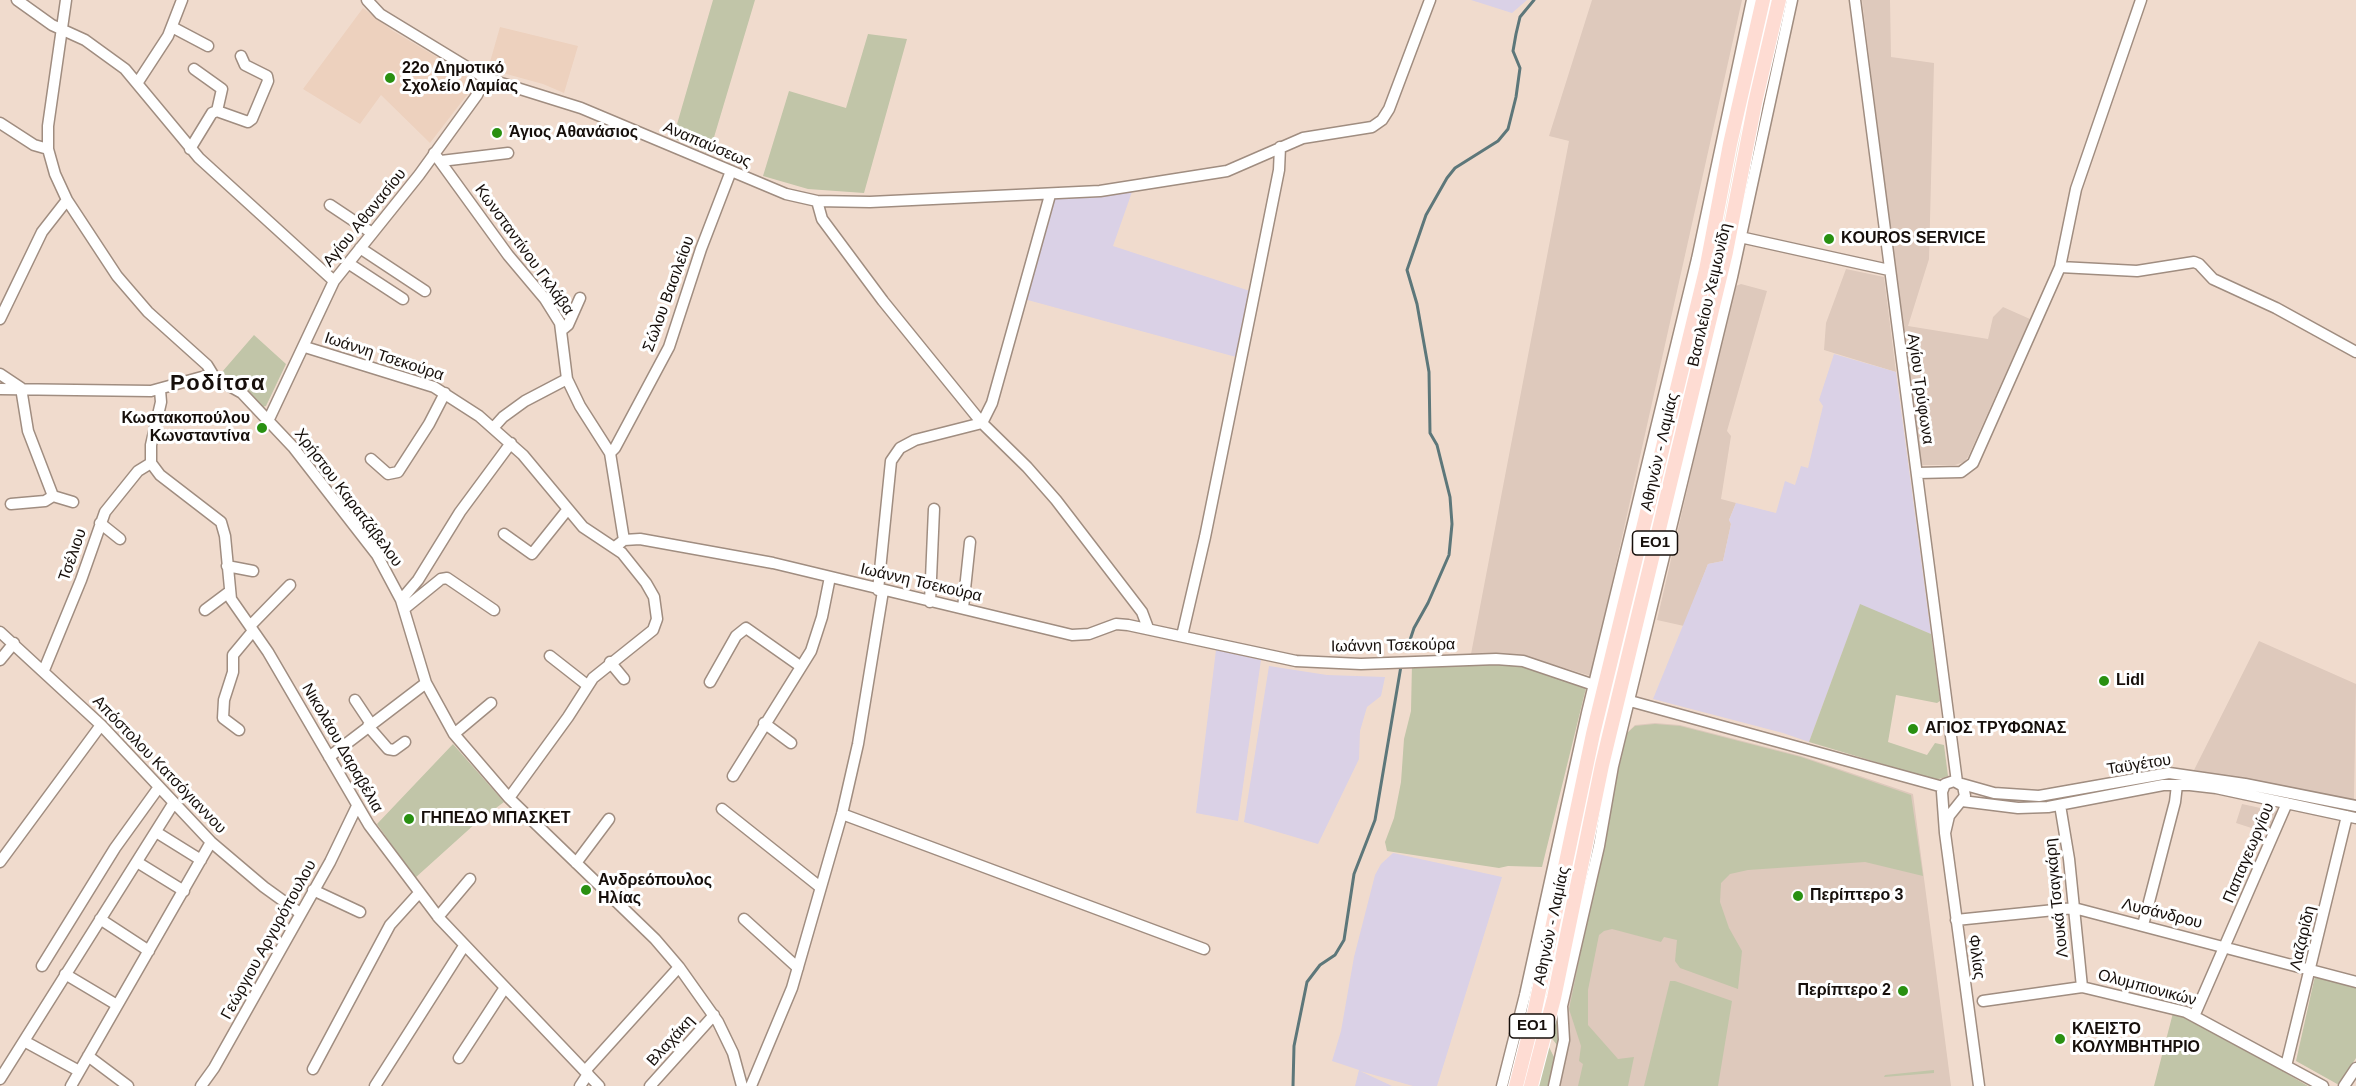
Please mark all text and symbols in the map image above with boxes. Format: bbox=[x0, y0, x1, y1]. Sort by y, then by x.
place label: 22ο Δημοτικό Σχολείο Λαμίας bbox=[402, 59, 518, 97]
marker: 22ο Δημοτικό Σχολείο Λαμίας bbox=[383, 71, 397, 85]
street label: Αναπαύσεως bbox=[660, 118, 754, 172]
place label: Άγιος Αθανάσιος bbox=[509, 123, 638, 143]
marker: Άγιος Αθανάσιος bbox=[490, 126, 504, 140]
street label: Αγίου Αθανασίου bbox=[319, 165, 411, 271]
street label: Κωνσταντίνου Γκλάβα bbox=[470, 181, 578, 319]
street label: Βασιλείου Χειμωνίδη bbox=[1684, 221, 1736, 369]
place label: KOUROS SERVICE bbox=[1841, 229, 1986, 249]
marker: KOUROS SERVICE bbox=[1822, 232, 1836, 246]
street label: Σώλου Βασιλείου bbox=[639, 234, 699, 354]
street label: Ιωάννη Τσεκούρα bbox=[322, 329, 446, 385]
street label: Αγίου Τρύφωνα bbox=[1903, 332, 1937, 446]
district label: Ροδίτσα bbox=[170, 371, 266, 397]
street label: Αθηνών - Λαμίας bbox=[1637, 391, 1683, 513]
place label: Κωστακοπούλου Κωνσταντίνα bbox=[121, 409, 250, 447]
marker: Κωστακοπούλου Κωνσταντίνα bbox=[255, 421, 269, 435]
street label: Χρήστου Καρατζάβελου bbox=[290, 425, 406, 571]
street label: Τσέλιου bbox=[55, 526, 91, 584]
road number: ΕΟ1 bbox=[1632, 531, 1678, 555]
street label: Ιωάννη Τσεκούρα bbox=[858, 560, 984, 606]
street label: Ιωάννη Τσεκούρα bbox=[1331, 635, 1455, 657]
place label: Lidl bbox=[2116, 671, 2144, 691]
marker: Lidl bbox=[2097, 674, 2111, 688]
street label: Νικολάου Δαραβέλια bbox=[297, 680, 387, 816]
street label: Απόστολου Κατσόγιαννου bbox=[88, 692, 230, 838]
place label: ΑΓΙΟΣ ΤΡΥΦΩΝΑΣ bbox=[1925, 719, 2066, 739]
marker: ΑΓΙΟΣ ΤΡΥΦΩΝΑΣ bbox=[1906, 722, 1920, 736]
street label: Ταϋγέτου bbox=[2105, 750, 2173, 780]
street label: Παπαγεωργίου bbox=[2219, 800, 2279, 906]
place label: ΓΗΠΕΔΟ ΜΠΑΣΚΕΤ bbox=[421, 809, 570, 829]
marker: ΓΗΠΕΔΟ ΜΠΑΣΚΕΤ bbox=[402, 812, 416, 826]
street label: Λουκά Τσαγκάρη bbox=[2041, 837, 2073, 959]
street label: Γεώργιου Αργυρόπουλου bbox=[217, 857, 321, 1023]
street label: Αθηνών - Λαμίας bbox=[1530, 865, 1574, 987]
place label: Ανδρεόπουλος Ηλίας bbox=[598, 871, 712, 909]
marker: Ανδρεόπουλος Ηλίας bbox=[579, 883, 593, 897]
place label: Περίπτερο 3 bbox=[1810, 886, 1903, 906]
marker: Περίπτερο 3 bbox=[1791, 889, 1805, 903]
street label: Λυσάνδρου bbox=[2120, 895, 2204, 933]
street label: Λαζαρίδη bbox=[2286, 904, 2320, 972]
street label: Φιλίας bbox=[1963, 933, 1989, 981]
street label: Ολυμπιονικών bbox=[2096, 966, 2198, 1010]
place label: Περίπτερο 2 bbox=[1798, 981, 1891, 1001]
marker: Περίπτερο 2 bbox=[1896, 984, 1910, 998]
street label: Βλαχάκη bbox=[643, 1012, 699, 1070]
road number: ΕΟ1 bbox=[1510, 1014, 1555, 1038]
place label: ΚΛΕΙΣΤΟ ΚΟΛΥΜΒΗΤΗΡΙΟ bbox=[2072, 1020, 2200, 1058]
marker: ΚΛΕΙΣΤΟ ΚΟΛΥΜΒΗΤΗΡΙΟ bbox=[2053, 1032, 2067, 1046]

